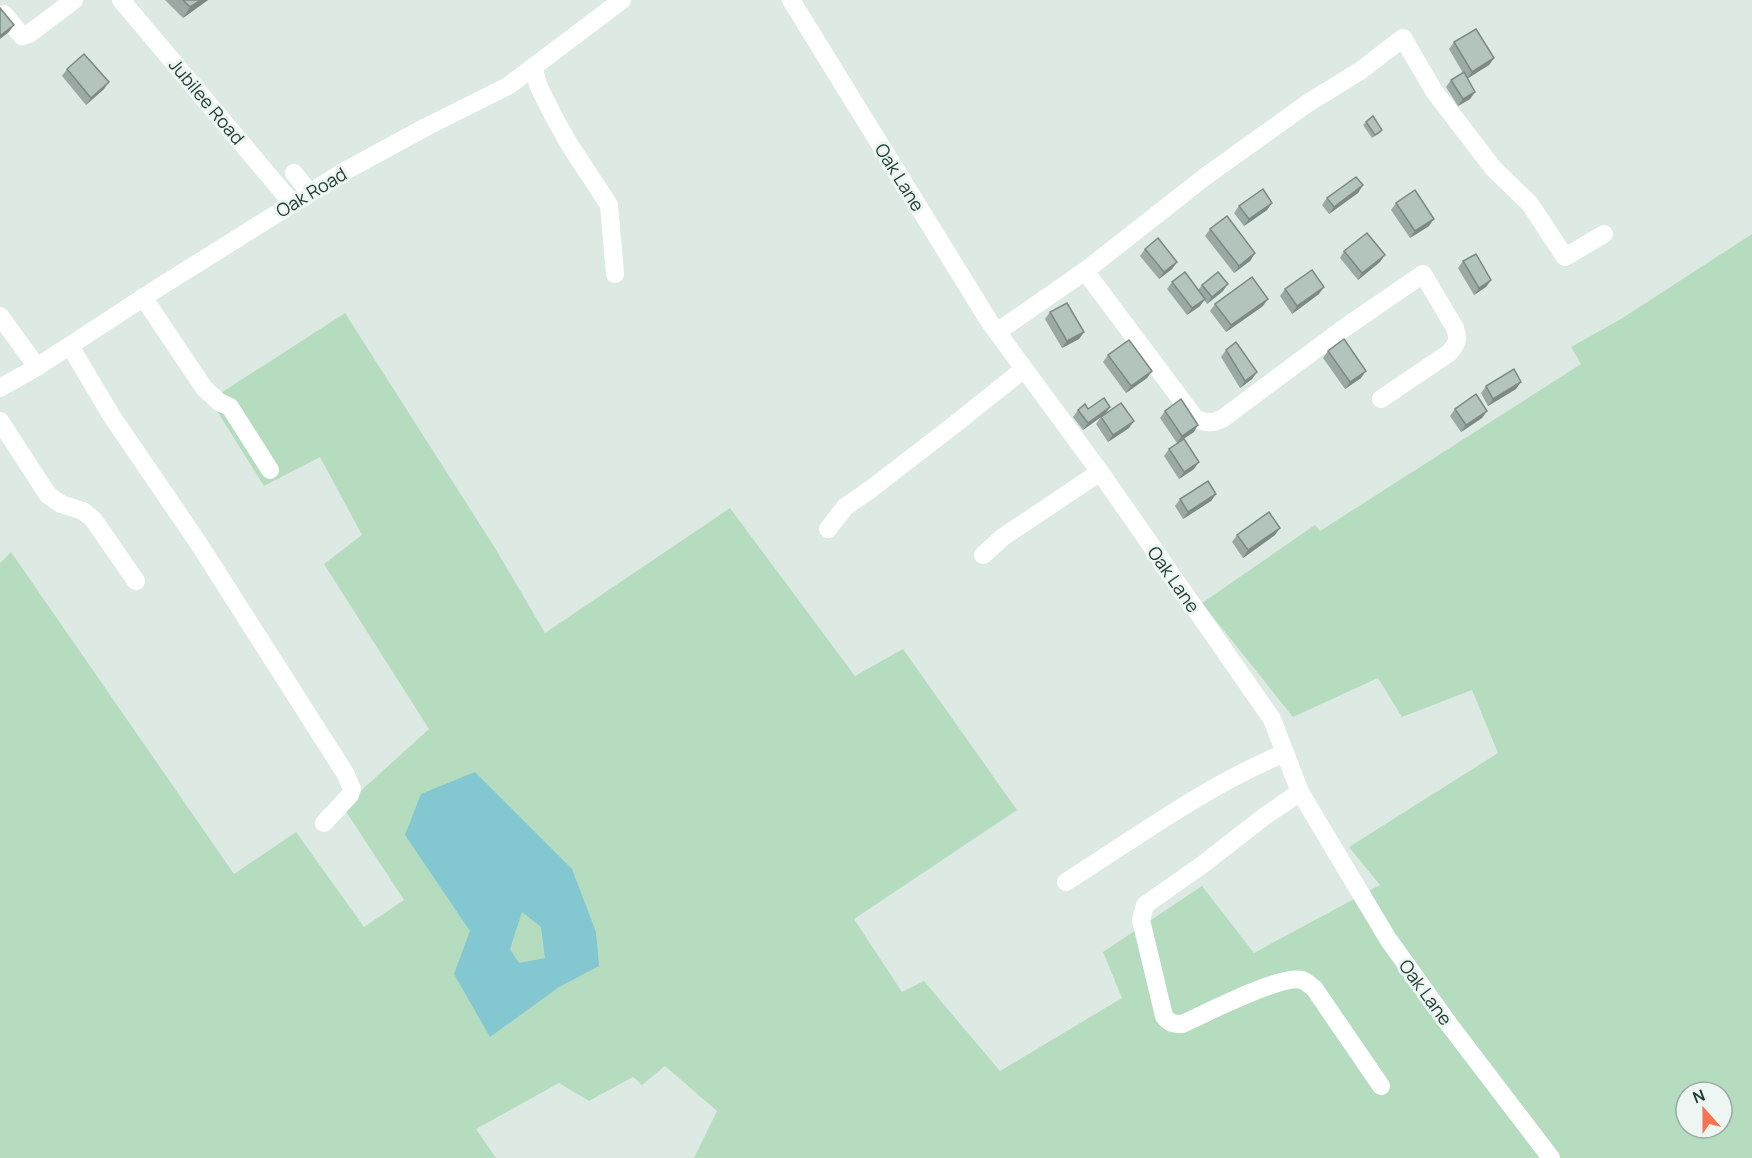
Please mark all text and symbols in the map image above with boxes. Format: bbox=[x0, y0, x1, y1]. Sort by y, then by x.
street label: Jubilee Road bbox=[164, 53, 250, 149]
street label: Oak Lane bbox=[870, 138, 930, 216]
street label: Oak Road bbox=[271, 162, 351, 222]
street label: Oak Lane bbox=[1142, 541, 1206, 617]
street label: Oak Lane bbox=[1394, 954, 1458, 1030]
north arrow bbox=[1674, 1080, 1734, 1140]
text: N bbox=[1689, 1084, 1708, 1108]

